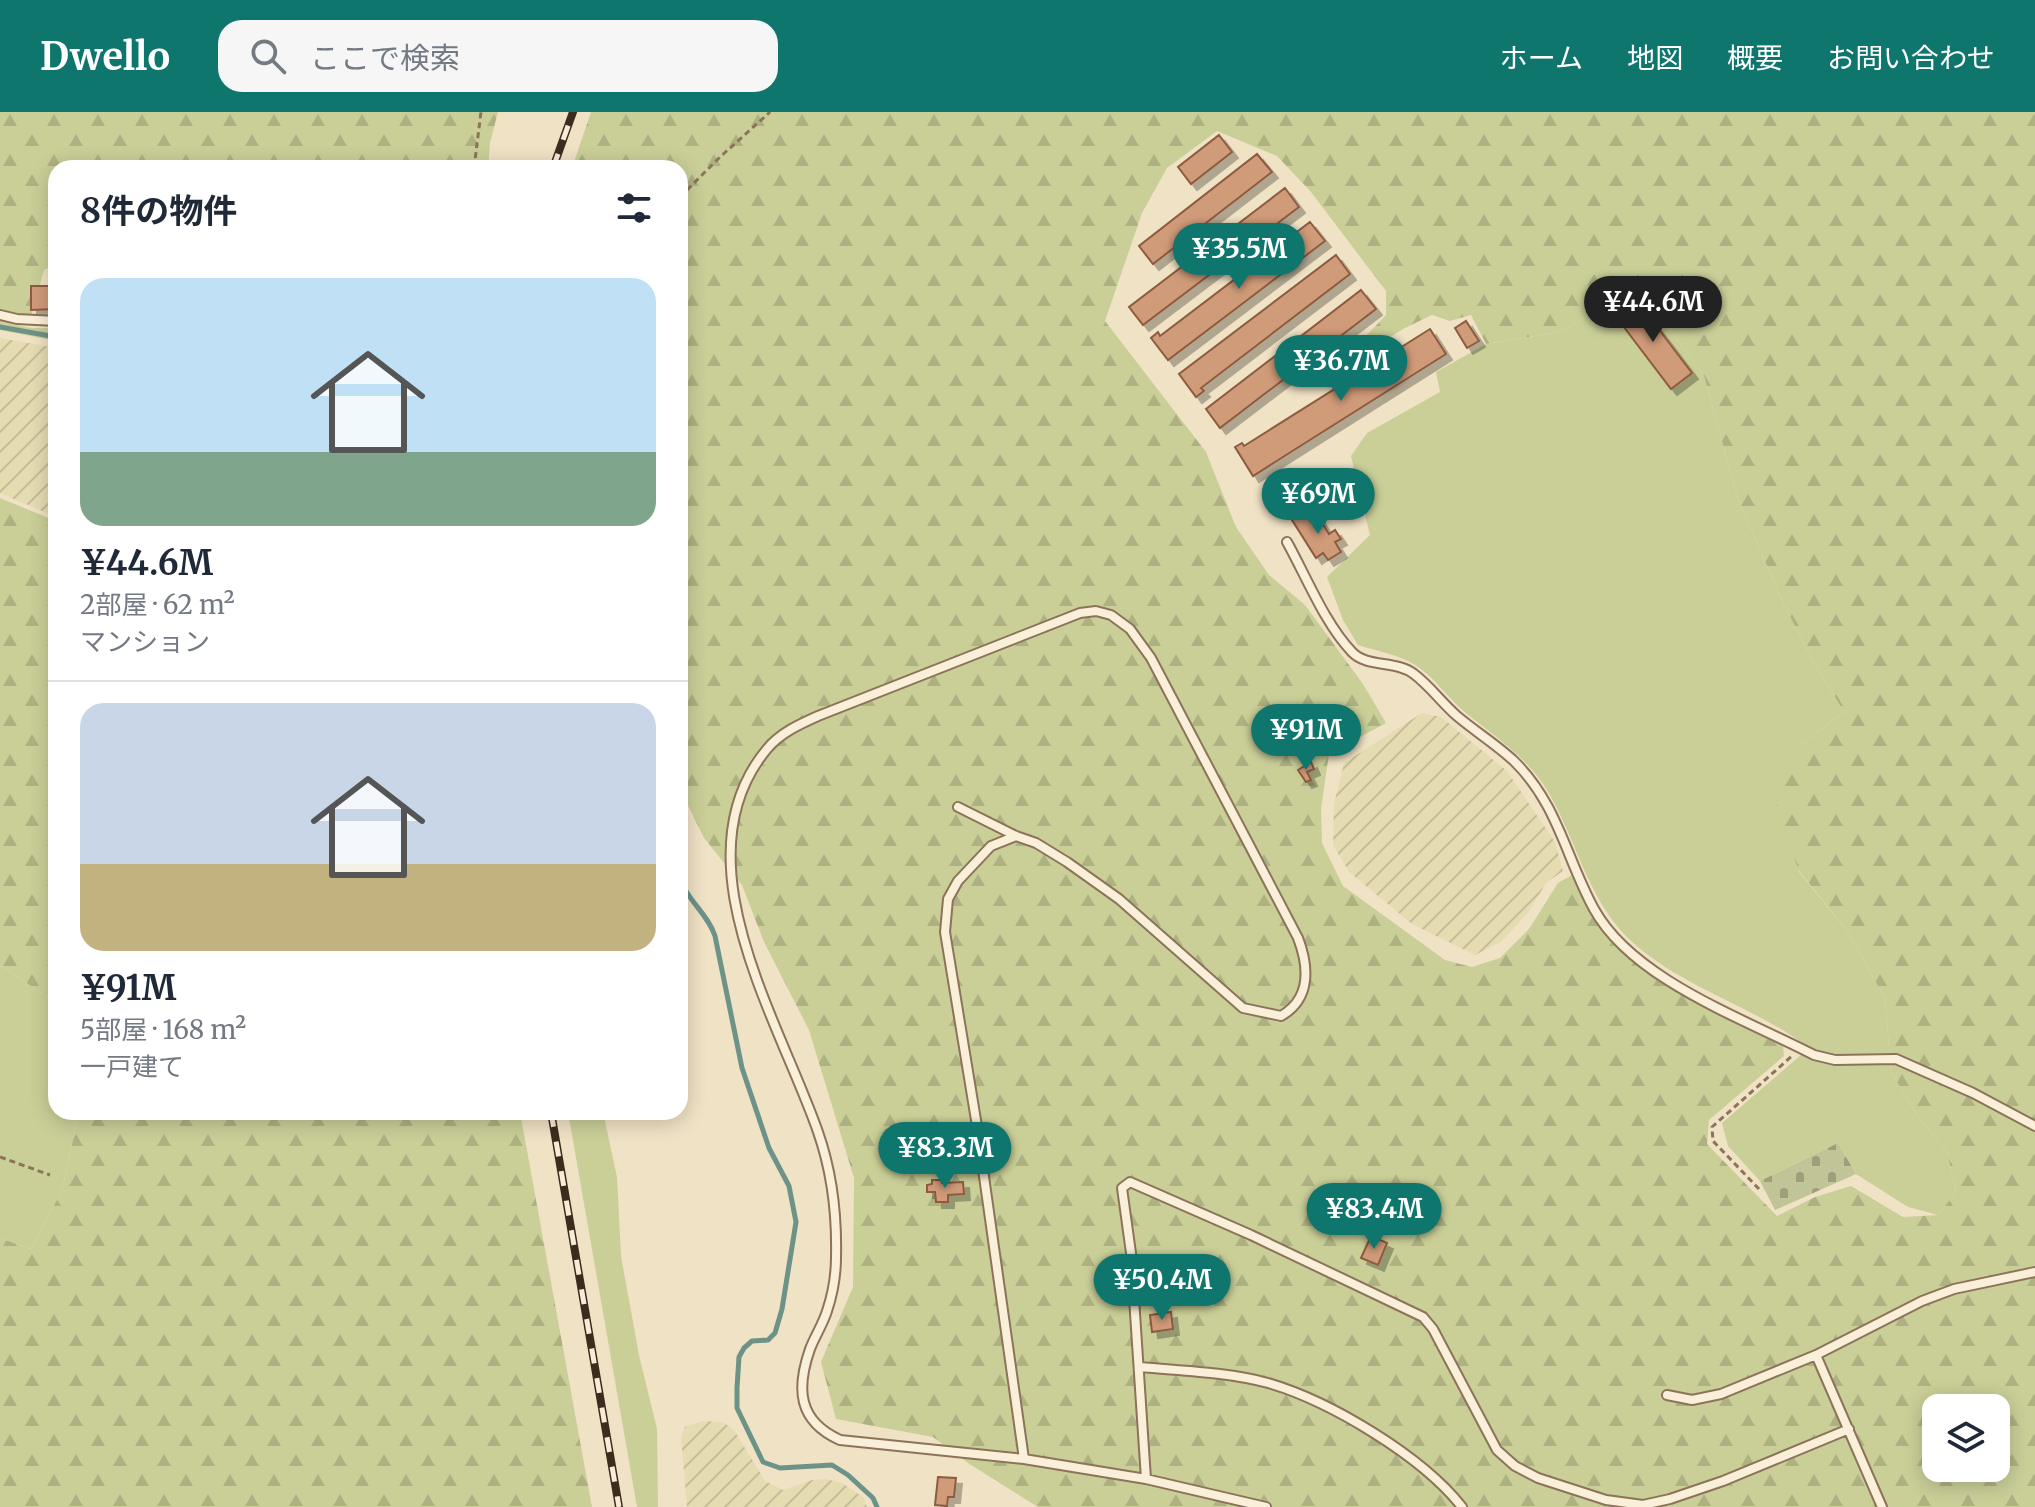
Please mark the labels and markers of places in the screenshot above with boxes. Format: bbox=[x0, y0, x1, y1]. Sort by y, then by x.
pin: ¥35.5M bbox=[1174, 223, 1304, 291]
pin: ¥44.6M bbox=[1588, 276, 1718, 344]
pin: ¥36.7M bbox=[1276, 335, 1406, 403]
pin: ¥69M bbox=[1271, 468, 1365, 536]
pin: ¥91M bbox=[1259, 704, 1353, 772]
pin: ¥83.3M bbox=[880, 1122, 1010, 1190]
pin: ¥83.4M bbox=[1309, 1183, 1439, 1251]
pin: ¥50.4M bbox=[1097, 1254, 1227, 1322]

